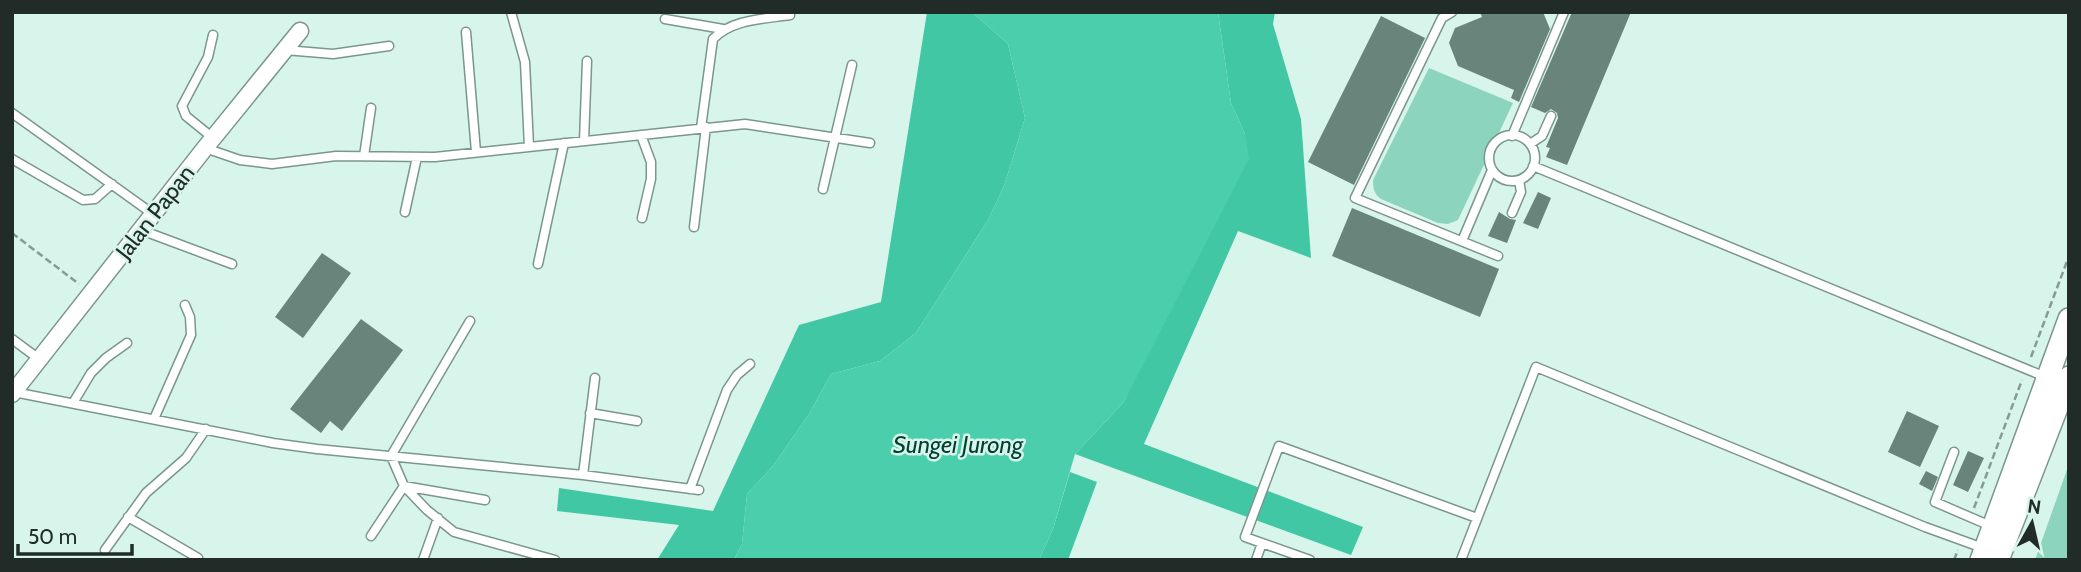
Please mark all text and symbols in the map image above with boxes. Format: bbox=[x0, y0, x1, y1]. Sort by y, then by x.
street label: Jalan Papan bbox=[109, 159, 200, 265]
water label: Sungei Jurong bbox=[893, 430, 1024, 459]
north arrow bbox=[1997, 488, 2067, 558]
text: N bbox=[2026, 494, 2043, 519]
scale bar bbox=[18, 512, 131, 556]
text: 50 m bbox=[28, 524, 77, 549]

